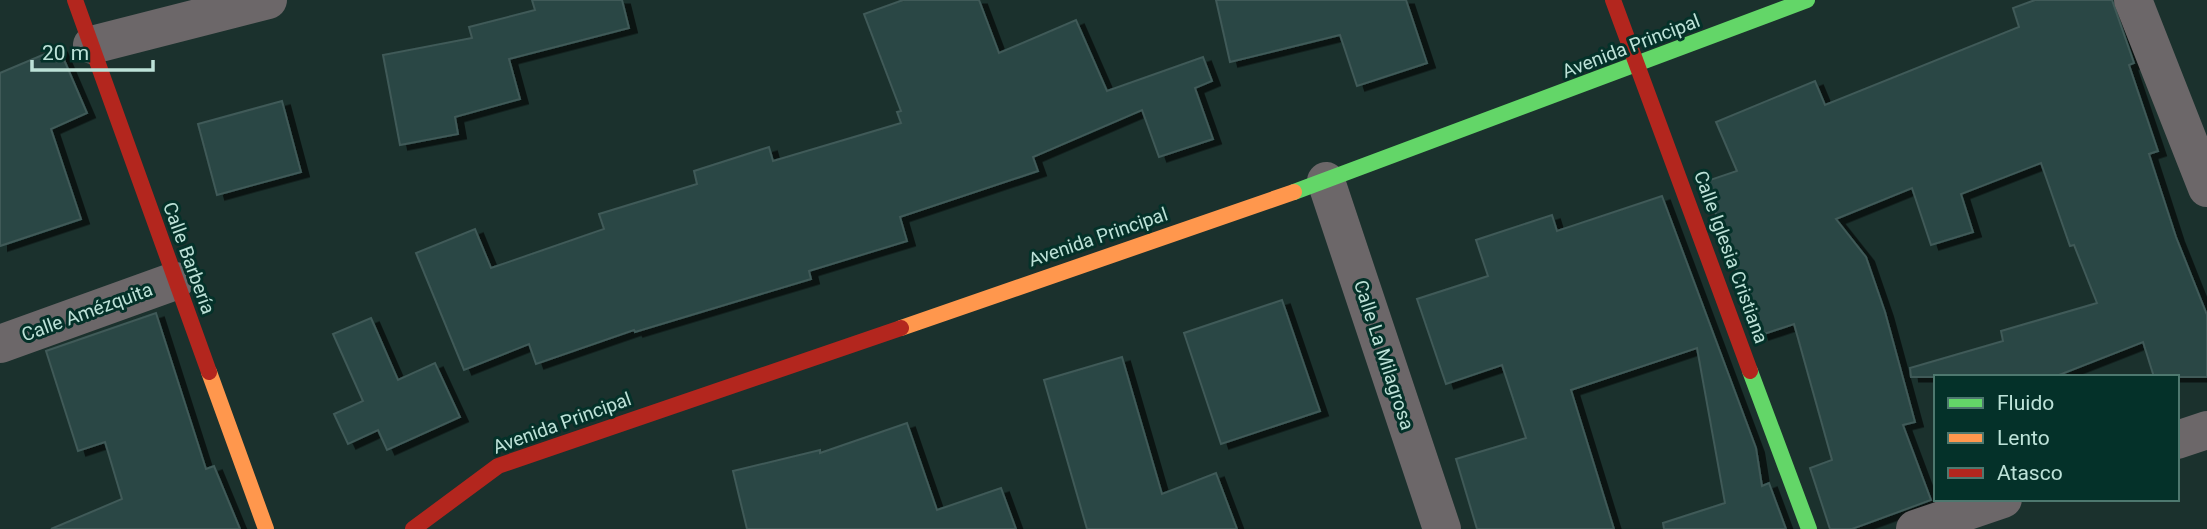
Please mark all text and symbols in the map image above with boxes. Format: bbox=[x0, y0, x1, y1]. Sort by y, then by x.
street label: Avenida Principal bbox=[1559, 9, 1703, 83]
scale bar bbox=[32, 28, 152, 72]
text: 20 m bbox=[42, 41, 89, 65]
street label: Calle Iglesia Cristiana bbox=[1689, 168, 1773, 346]
street label: Calle Barbería bbox=[158, 199, 220, 317]
street label: Avenida Principal bbox=[1025, 202, 1171, 272]
street label: Calle La Milagrosa bbox=[1349, 277, 1419, 433]
street label: Calle Amézquita bbox=[18, 278, 156, 346]
legend bbox=[1934, 375, 2179, 501]
street label: Avenida Principal bbox=[490, 387, 634, 459]
text: Fluido bbox=[1997, 391, 2054, 415]
text: Lento bbox=[1997, 426, 2050, 450]
text: Atasco bbox=[1997, 461, 2063, 485]

